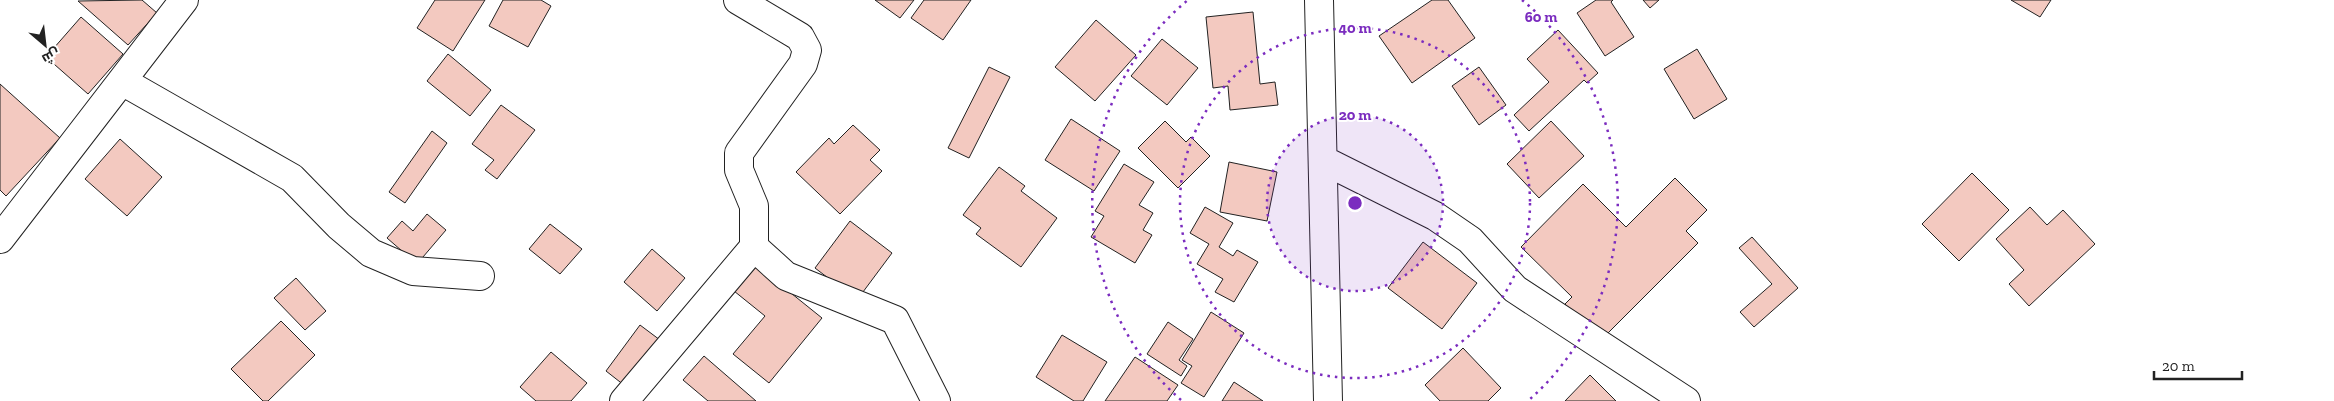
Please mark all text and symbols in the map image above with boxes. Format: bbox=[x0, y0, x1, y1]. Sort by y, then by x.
text: 60 m bbox=[1525, 8, 1557, 26]
text: 40 m bbox=[1338, 19, 1372, 37]
north arrow bbox=[20, 20, 70, 70]
text: ش bbox=[39, 44, 63, 68]
text: 20 m bbox=[1339, 106, 1371, 124]
centre of rings bbox=[1346, 194, 1364, 212]
scale bar bbox=[2154, 348, 2242, 380]
text: 20 m bbox=[2162, 357, 2195, 375]

